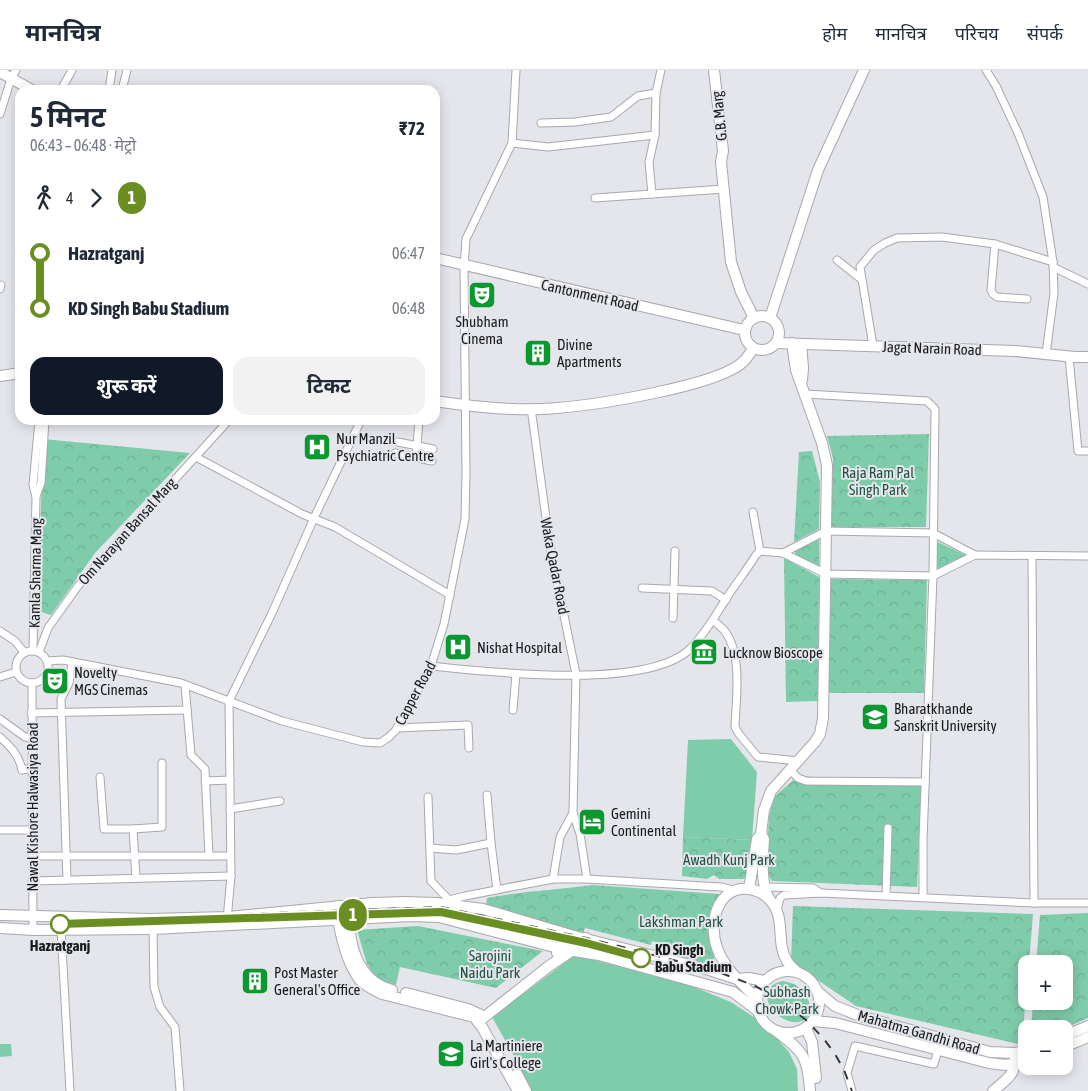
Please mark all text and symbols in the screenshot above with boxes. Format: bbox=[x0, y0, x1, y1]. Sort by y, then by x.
text: मानचित्र bbox=[25, 19, 101, 46]
text: होम bbox=[822, 23, 847, 44]
text: मानचित्र bbox=[875, 23, 927, 44]
text: परिचय bbox=[955, 23, 999, 44]
text: संपर्क bbox=[1027, 23, 1063, 44]
street label: G.B. Marg bbox=[708, 90, 730, 142]
text: 5 मिनट bbox=[30, 101, 106, 133]
text: ₹72 bbox=[399, 117, 425, 139]
text: 06:43 – 06:48 · मेट्रो bbox=[30, 136, 136, 154]
icon: walk bbox=[30, 184, 58, 212]
icon: forward bbox=[82, 184, 110, 212]
text: 1 bbox=[128, 187, 136, 208]
text: 4 bbox=[66, 189, 74, 207]
text: Hazratganj bbox=[68, 242, 144, 264]
text: 06:47 bbox=[392, 244, 425, 262]
street label: Cantonment Road bbox=[540, 276, 640, 314]
theatre icon: Shubham Cinema bbox=[467, 280, 497, 310]
text: KD Singh Babu Stadium bbox=[68, 297, 229, 319]
text: 06:48 bbox=[392, 299, 425, 317]
place label: Shubham Cinema bbox=[456, 313, 508, 347]
place label: Divine Apartments bbox=[557, 336, 622, 370]
building icon: Divine Apartments bbox=[523, 338, 553, 368]
street label: Jagat Narain Road bbox=[882, 338, 982, 358]
button: शुरू करें bbox=[30, 357, 223, 415]
button: टिकट bbox=[233, 357, 425, 415]
place label: Nur Manzil Psychiatric Centre bbox=[336, 430, 434, 464]
hospital icon: Nur Manzil Psychiatric Centre bbox=[302, 432, 332, 462]
park label: Raja Ram Pal Singh Park bbox=[842, 464, 914, 498]
street label: Om Narayan Bansal Marg bbox=[75, 474, 180, 588]
street label: Waka Qadar Road bbox=[537, 516, 573, 616]
street label: Kamla Sharma Marg bbox=[26, 517, 44, 628]
hospital icon: Nishat Hospital bbox=[443, 632, 473, 662]
museum icon: Lucknow Bioscope bbox=[689, 637, 719, 667]
place label: Nishat Hospital bbox=[477, 639, 562, 656]
place label: Lucknow Bioscope bbox=[723, 644, 823, 661]
street label: Capper Road bbox=[391, 658, 439, 728]
place label: Novelty MGS Cinemas bbox=[74, 664, 148, 698]
theatre icon: Novelty MGS Cinemas bbox=[40, 666, 70, 696]
place label: Bharatkhande Sanskrit University bbox=[894, 700, 997, 734]
school or university icon: Bharatkhande Sanskrit University bbox=[860, 702, 890, 732]
street label: Nawal Kishore Halwasiya Road bbox=[24, 722, 41, 892]
place label: Gemini Continental bbox=[611, 805, 677, 839]
hotel icon: Gemini Continental bbox=[577, 807, 607, 837]
park label: Awadh Kunj Park bbox=[683, 851, 775, 868]
line badge: 1 bbox=[337, 899, 369, 931]
text: 1 bbox=[349, 904, 357, 925]
park label: Lakshman Park bbox=[639, 913, 723, 930]
marker: Hazratganj bbox=[50, 914, 70, 934]
place label: Hazratganj bbox=[30, 937, 90, 954]
place label: KD Singh Babu Stadium bbox=[655, 941, 732, 975]
park label: Sarojini Naidu Park bbox=[460, 947, 521, 981]
marker: KD Singh Babu Stadium bbox=[631, 948, 651, 968]
map controls bbox=[1018, 955, 1073, 1075]
button: + bbox=[1018, 955, 1073, 1010]
place label: Post Master General's Office bbox=[274, 964, 361, 998]
building icon: Post Master General's Office bbox=[240, 966, 270, 996]
park label: Subhash Chowk Park bbox=[755, 983, 819, 1017]
street label: Mahatma Gandhi Road bbox=[856, 1006, 982, 1058]
button: − bbox=[1018, 1020, 1073, 1075]
place label: La Martiniere Girl's College bbox=[470, 1037, 543, 1071]
school or university icon: La Martiniere Girl's College bbox=[436, 1039, 466, 1069]

